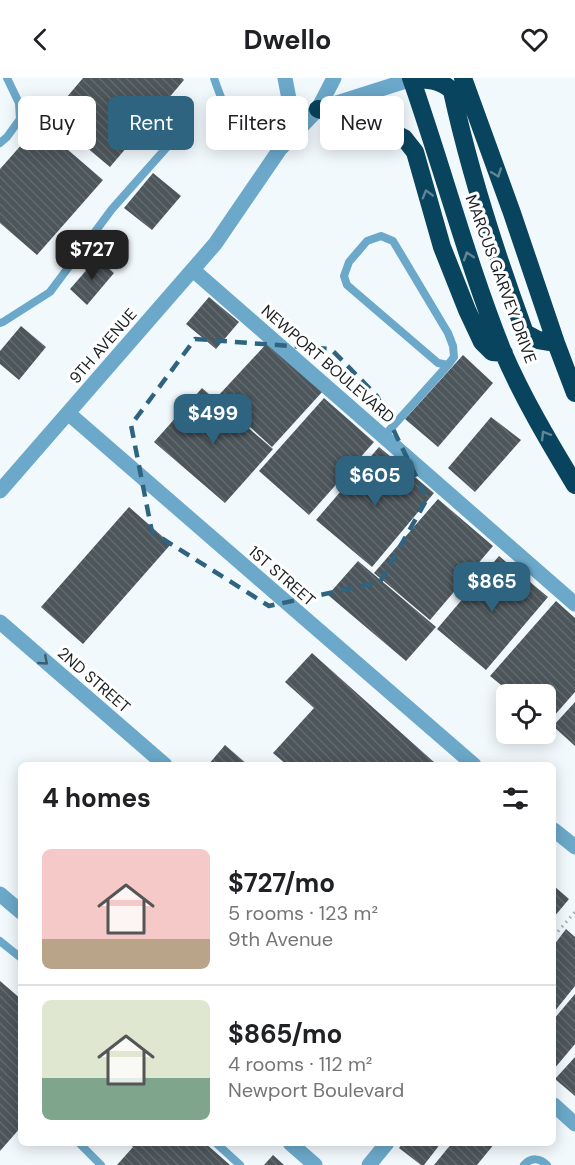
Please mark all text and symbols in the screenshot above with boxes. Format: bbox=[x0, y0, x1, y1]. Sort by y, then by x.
text: Dwello bbox=[244, 22, 331, 57]
icon: back bbox=[24, 23, 57, 56]
icon: heart bbox=[518, 23, 551, 56]
chip: Buy bbox=[18, 96, 96, 150]
chip: Rent bbox=[108, 96, 194, 150]
chip: Filters bbox=[206, 96, 308, 150]
chip: New bbox=[320, 96, 404, 150]
one-way arrow bbox=[490, 167, 503, 177]
one-way arrow bbox=[422, 189, 434, 200]
street label: MARCUS GARVEY DRIVE bbox=[461, 192, 541, 366]
pin: $727 bbox=[56, 230, 128, 281]
text: $727 bbox=[70, 236, 114, 262]
one-way arrow bbox=[463, 251, 476, 262]
street label: NEWPORT BOULEVARD bbox=[257, 300, 399, 428]
street label: 9TH AVENUE bbox=[65, 304, 141, 388]
pin: $499 bbox=[177, 394, 249, 445]
text: $499 bbox=[188, 400, 238, 426]
one-way arrow bbox=[541, 431, 552, 441]
pin: $605 bbox=[339, 456, 411, 507]
text: $605 bbox=[349, 462, 401, 488]
street label: 1ST STREET bbox=[244, 541, 320, 611]
pin: $865 bbox=[456, 562, 528, 613]
text: $865 bbox=[467, 568, 517, 594]
street label: 2ND STREET bbox=[53, 643, 135, 717]
one-way arrow bbox=[37, 654, 48, 665]
map controls bbox=[496, 684, 556, 744]
button: locate bbox=[496, 684, 556, 744]
text: 4 homes bbox=[42, 781, 151, 815]
icon: filters bbox=[499, 782, 532, 815]
text: $727/mo bbox=[228, 866, 335, 900]
icon: home bbox=[90, 873, 162, 945]
text: 5 rooms · 123 m² bbox=[228, 900, 378, 926]
text: 9th Avenue bbox=[228, 926, 333, 952]
text: $865/mo bbox=[228, 1017, 342, 1051]
icon: home bbox=[90, 1024, 162, 1096]
text: 4 rooms · 112 m² bbox=[228, 1051, 372, 1077]
text: Newport Boulevard bbox=[228, 1077, 404, 1103]

